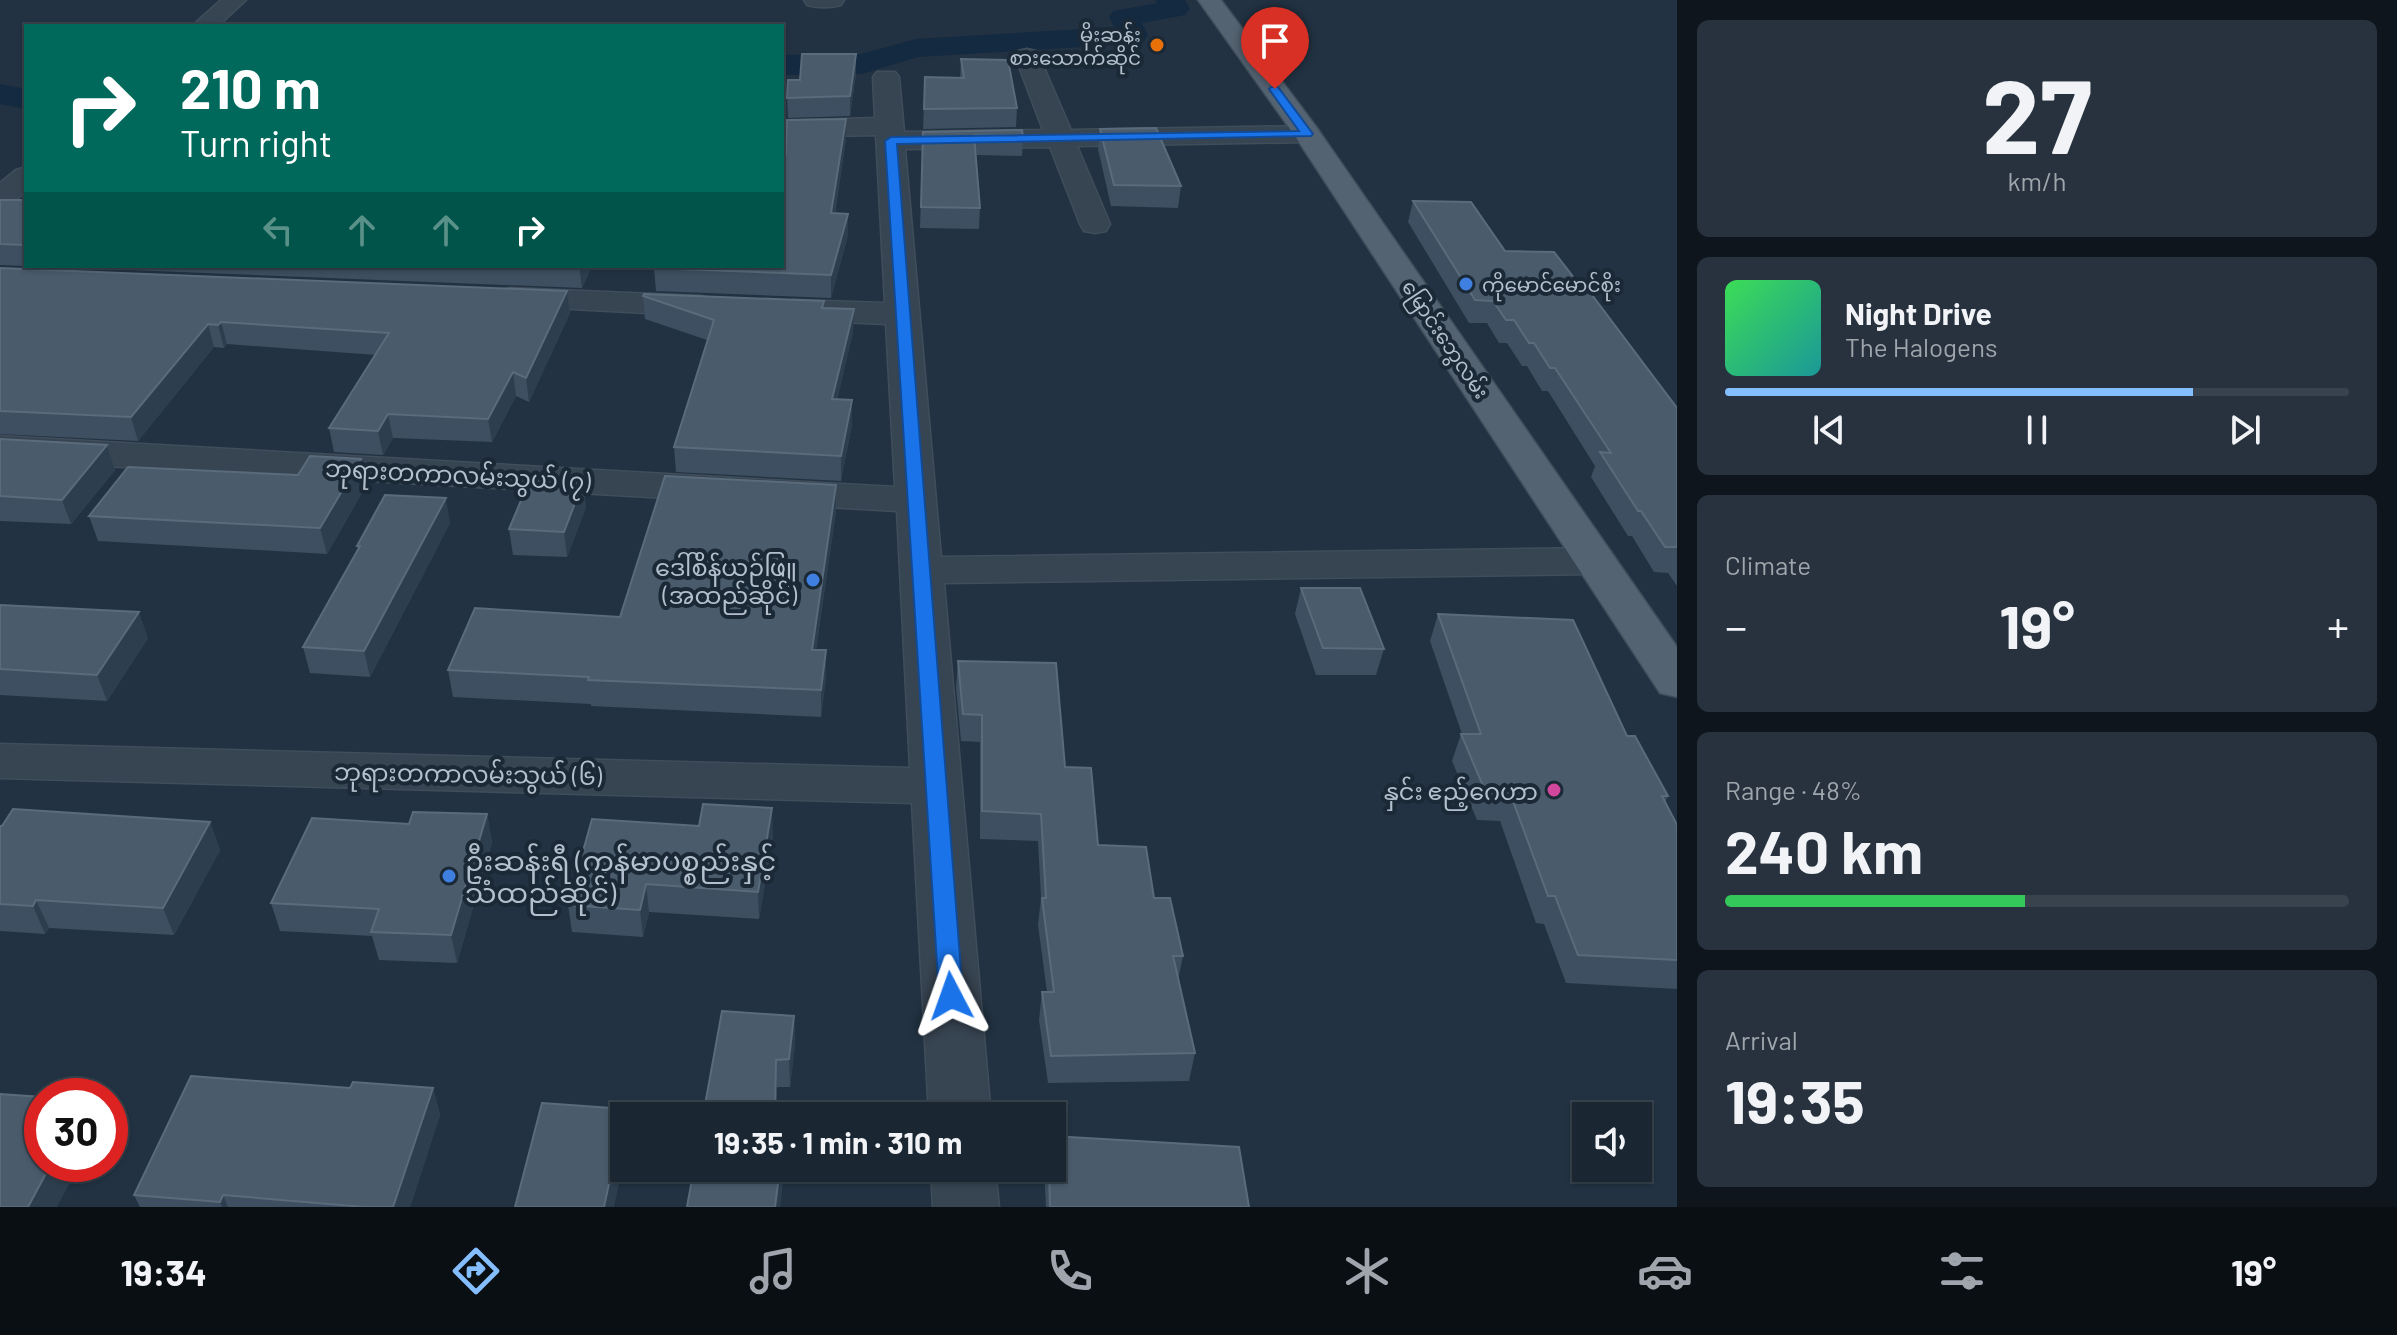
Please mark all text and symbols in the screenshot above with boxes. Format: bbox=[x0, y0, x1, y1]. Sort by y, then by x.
pin bbox=[1241, 7, 1309, 89]
icon: arrive bbox=[1253, 19, 1297, 63]
place label: မိုးဆန်း စားသောက်ဆိုင် bbox=[1009, 21, 1141, 75]
marker: မိုးဆန်း စားသောက်ဆိုင် bbox=[1148, 36, 1166, 54]
text: 27 bbox=[1982, 50, 2092, 175]
text: 210 m bbox=[180, 53, 321, 120]
icon: right bbox=[48, 56, 152, 160]
text: Turn right bbox=[180, 121, 332, 164]
text: km/h bbox=[2008, 165, 2066, 196]
icon: left bbox=[256, 208, 300, 252]
icon: ahead bbox=[340, 208, 384, 252]
icon: ahead bbox=[424, 208, 468, 252]
icon: right bbox=[508, 208, 552, 252]
place label: ကိုမောင်မောင်စိုး bbox=[1482, 271, 1621, 302]
street label: မြောင်းဘွေလမ်း bbox=[1394, 275, 1495, 405]
marker: ကိုမောင်မောင်စိုး bbox=[1457, 275, 1475, 293]
text: Night Drive bbox=[1845, 295, 1992, 331]
text: The Halogens bbox=[1845, 331, 1997, 362]
icon: previous bbox=[1807, 408, 1851, 452]
icon: pause bbox=[2015, 408, 2059, 452]
icon: next bbox=[2223, 408, 2267, 452]
street label: ဘုရားတကာလမ်းသွယ် (၇) bbox=[324, 453, 592, 501]
text: Climate bbox=[1725, 549, 1811, 580]
place label: ဒေါ်စိန်ယဉ်ဖြူ (အထည်ဆိုင်) bbox=[655, 552, 798, 615]
marker: ဒေါ်စိန်ယဉ်ဖြူ (အထည်ဆိုင်) bbox=[804, 571, 822, 589]
text: 19° bbox=[1999, 589, 2075, 661]
text: − bbox=[1725, 599, 1747, 652]
text: + bbox=[2327, 599, 2349, 652]
street label: ဘုရားတကာလမ်းသွယ် (၆) bbox=[334, 756, 603, 796]
text: Range · 48% bbox=[1725, 774, 1862, 805]
place label: နှင်း ဧည့်ဂေဟာ bbox=[1384, 776, 1538, 811]
marker: နှင်း ဧည့်ဂေဟာ bbox=[1545, 781, 1563, 799]
text: 240 km bbox=[1725, 814, 1923, 886]
place label: ဦးဆန်းရီ (ကုန်မာပစ္စည်းနှင့် သံထည်ဆိုင်) bbox=[465, 843, 776, 916]
marker: ဦးဆန်းရီ (ကုန်မာပစ္စည်းနှင့် သံထည်ဆိုင်) bbox=[440, 867, 458, 885]
position arrow bbox=[909, 954, 993, 1038]
text: Arrival bbox=[1725, 1024, 1798, 1055]
text: 19:35 bbox=[1725, 1064, 1865, 1136]
speed limit sign: 30 bbox=[24, 1078, 128, 1182]
map controls bbox=[1572, 1102, 1652, 1182]
button: sound bbox=[1572, 1102, 1652, 1182]
text: 19:35 · 1 min · 310 m bbox=[714, 1124, 962, 1160]
icon: directions bbox=[448, 1243, 504, 1299]
icon: music bbox=[745, 1243, 801, 1299]
icon: phone bbox=[1042, 1243, 1098, 1299]
icon: climate bbox=[1339, 1243, 1395, 1299]
icon: car bbox=[1637, 1243, 1693, 1299]
icon: filters bbox=[1934, 1243, 1990, 1299]
text: 19:34 bbox=[121, 1250, 207, 1293]
text: 19° bbox=[2231, 1250, 2276, 1293]

